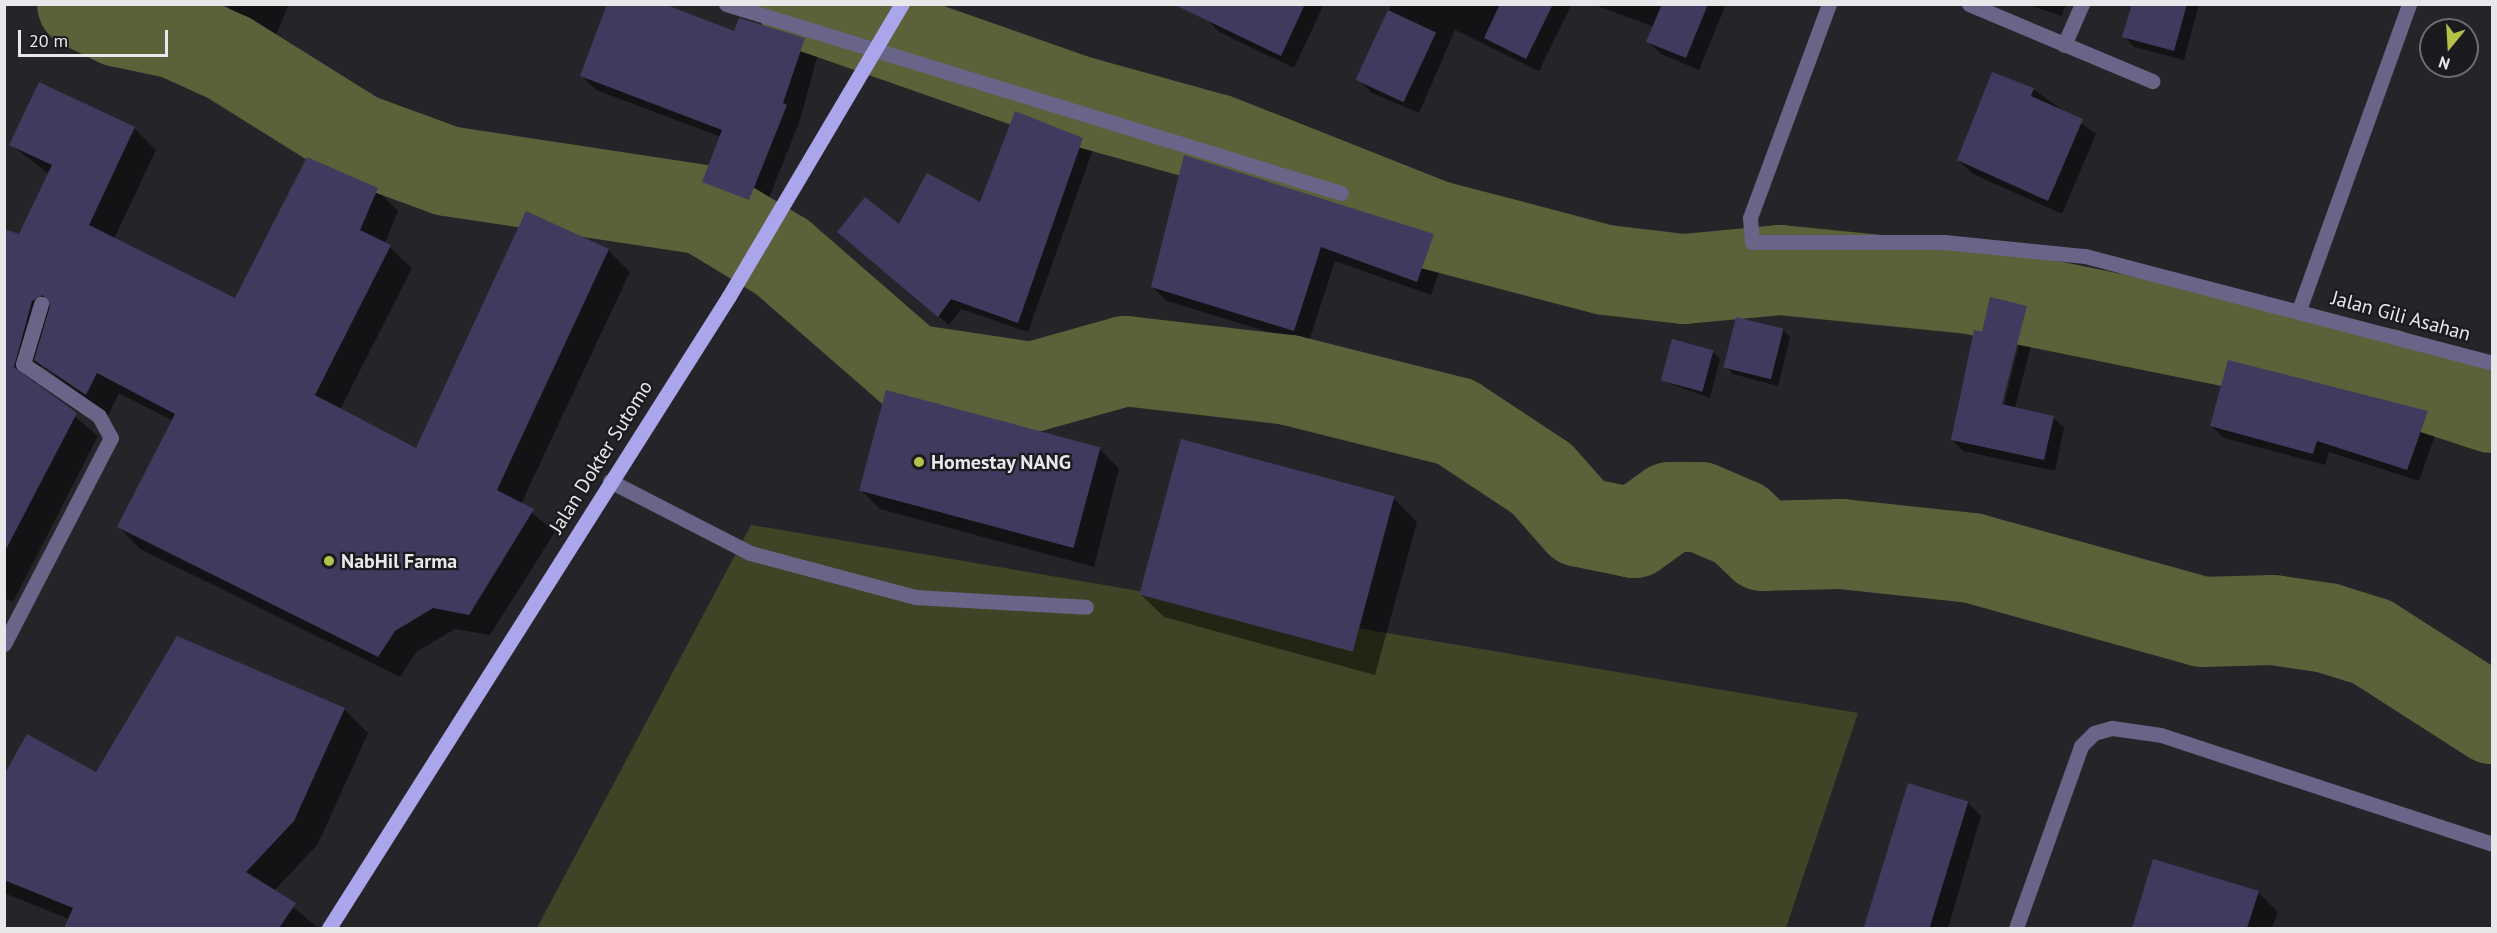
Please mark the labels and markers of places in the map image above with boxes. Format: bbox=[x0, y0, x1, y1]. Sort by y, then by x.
place label: Homestay NANG bbox=[931, 450, 1072, 474]
marker: Homestay NANG bbox=[912, 455, 926, 469]
place label: NabHil Farma bbox=[341, 549, 457, 573]
marker: NabHil Farma bbox=[322, 554, 336, 568]

